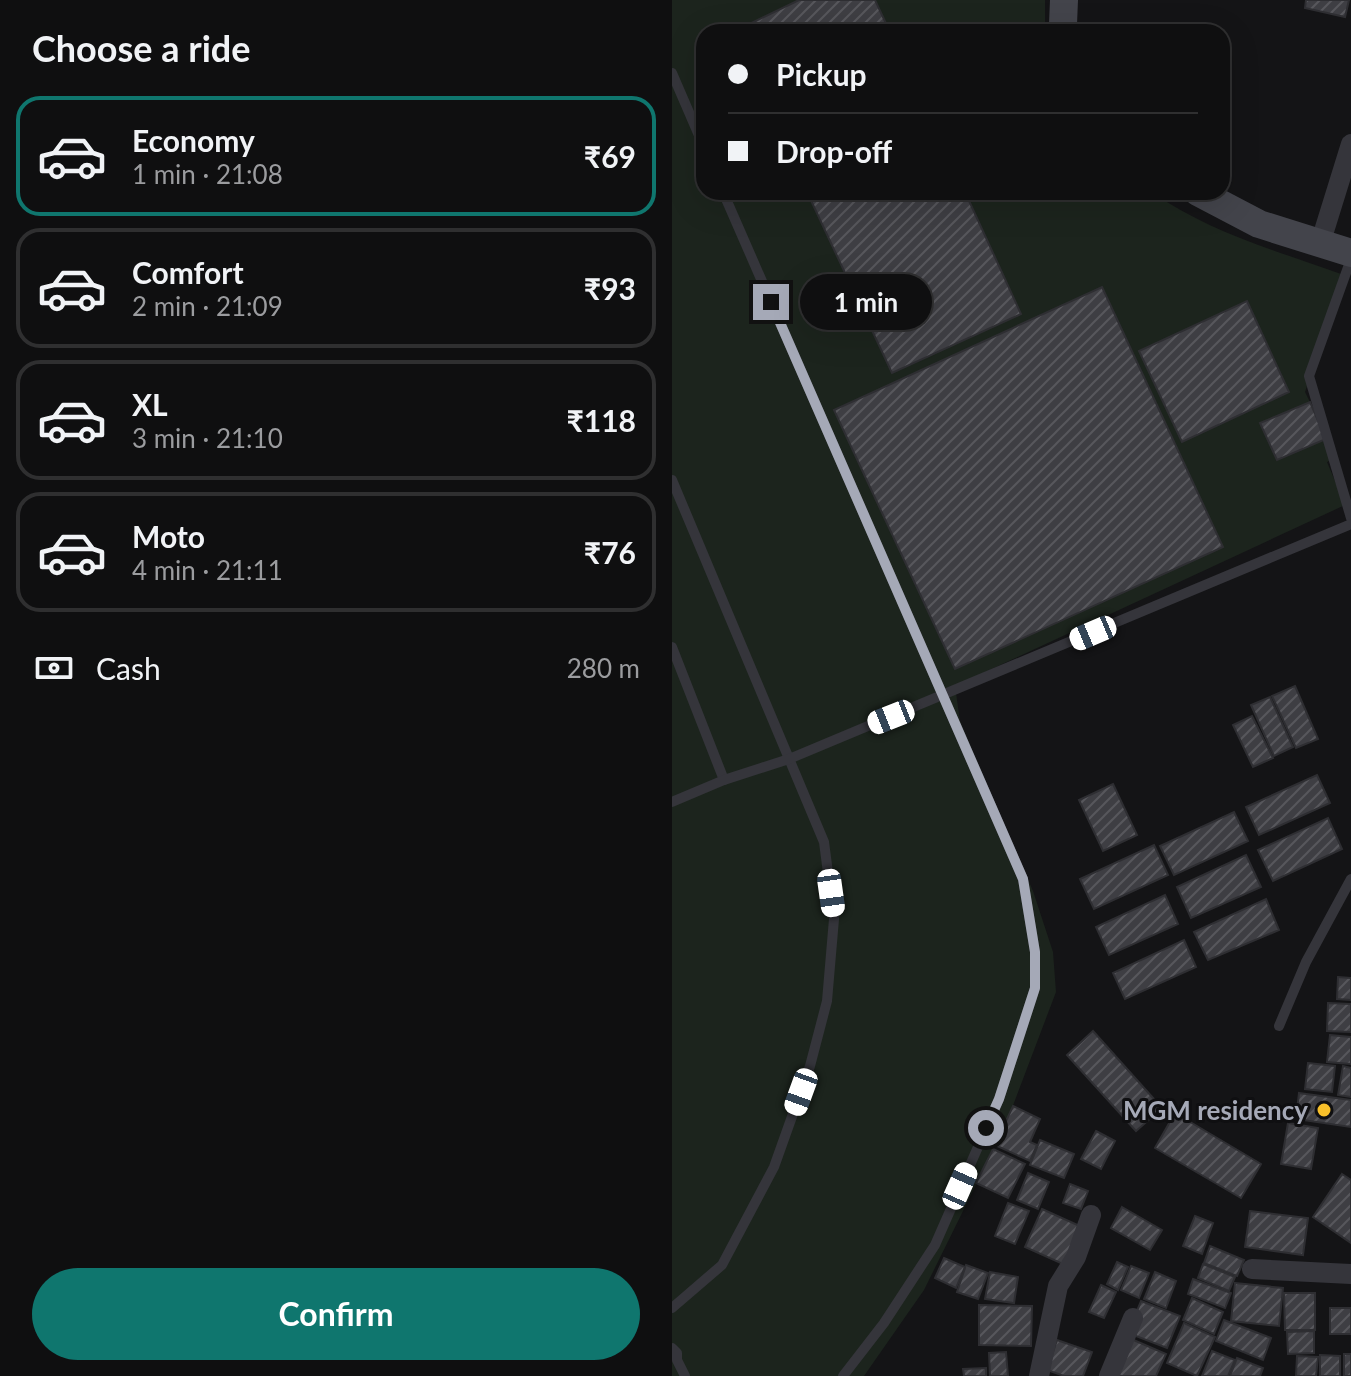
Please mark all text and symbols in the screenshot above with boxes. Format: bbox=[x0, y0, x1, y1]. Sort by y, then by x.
text: Choose a ride bbox=[32, 26, 251, 70]
text: Pickup bbox=[776, 56, 867, 92]
icon: car bbox=[36, 120, 108, 192]
text: Economy bbox=[132, 122, 255, 158]
text: Drop-off bbox=[776, 133, 892, 169]
text: ₹69 bbox=[584, 138, 636, 174]
text: 1 min · 21:08 bbox=[132, 158, 283, 190]
icon: car bbox=[36, 252, 108, 324]
text: Comfort bbox=[132, 254, 244, 290]
text: ₹93 bbox=[584, 270, 636, 306]
callout: 1 min bbox=[799, 274, 931, 330]
route end bbox=[753, 284, 789, 320]
text: 1 min bbox=[834, 286, 898, 318]
text: 2 min · 21:09 bbox=[132, 290, 283, 322]
icon: car bbox=[36, 384, 108, 456]
text: XL bbox=[132, 386, 168, 422]
text: ₹118 bbox=[566, 402, 636, 438]
text: 3 min · 21:10 bbox=[132, 422, 283, 454]
icon: car bbox=[36, 516, 108, 588]
text: Moto bbox=[132, 518, 205, 554]
text: ₹76 bbox=[584, 534, 636, 570]
text: 4 min · 21:11 bbox=[132, 554, 283, 586]
car bbox=[1066, 613, 1120, 653]
icon: cash bbox=[32, 646, 76, 690]
text: Cash bbox=[96, 650, 161, 686]
text: 280 m bbox=[567, 652, 640, 684]
car bbox=[864, 697, 918, 737]
car bbox=[816, 868, 846, 918]
car bbox=[782, 1065, 820, 1119]
place label: MGM residency bbox=[1123, 1094, 1308, 1126]
marker: MGM residency bbox=[1315, 1101, 1333, 1119]
route start bbox=[968, 1110, 1004, 1146]
car bbox=[939, 1159, 981, 1213]
button: Confirm bbox=[32, 1268, 640, 1360]

